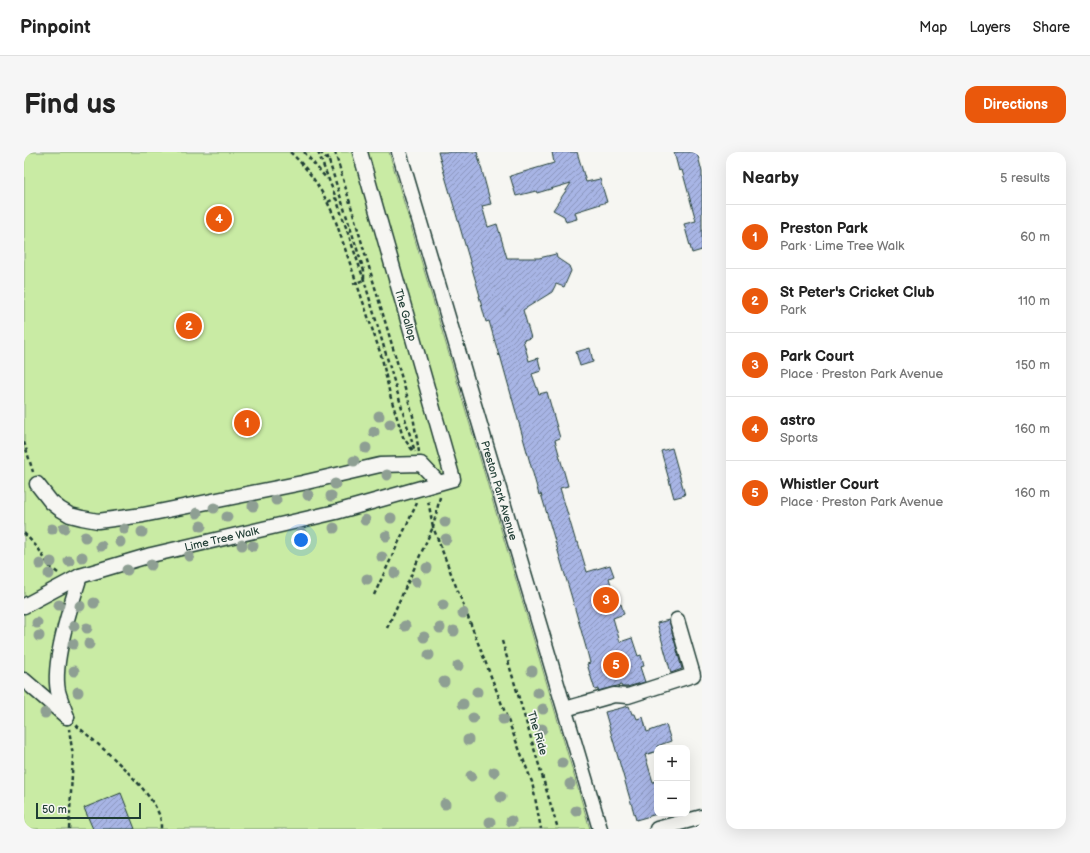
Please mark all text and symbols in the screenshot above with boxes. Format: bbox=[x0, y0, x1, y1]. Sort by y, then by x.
text: Pinpoint bbox=[20, 16, 91, 39]
text: Map bbox=[919, 19, 947, 36]
text: Layers bbox=[969, 19, 1011, 36]
text: Share bbox=[1033, 19, 1070, 36]
button: Directions bbox=[965, 86, 1066, 123]
text: Find us bbox=[24, 88, 116, 121]
text: Nearby bbox=[742, 168, 799, 188]
text: 5 results bbox=[1000, 170, 1050, 186]
pin: 4 bbox=[206, 204, 232, 234]
text: Preston Park bbox=[780, 219, 868, 238]
text: 1 bbox=[752, 229, 758, 245]
text: 60 m bbox=[1020, 229, 1050, 245]
text: Park · Lime Tree Walk bbox=[780, 238, 904, 254]
text: St Peter's Cricket Club bbox=[780, 283, 935, 302]
street label: The Gallop bbox=[392, 287, 419, 343]
text: 2 bbox=[751, 293, 759, 309]
text: 110 m bbox=[1018, 293, 1050, 309]
text: Park bbox=[780, 302, 806, 318]
pin: 2 bbox=[176, 311, 202, 341]
text: Park Court bbox=[780, 347, 854, 366]
text: 3 bbox=[751, 357, 759, 373]
text: 150 m bbox=[1016, 357, 1050, 373]
text: Place · Preston Park Avenue bbox=[780, 366, 943, 382]
pin: 1 bbox=[234, 408, 260, 438]
text: astro bbox=[780, 411, 815, 430]
text: 4 bbox=[751, 421, 759, 437]
text: 160 m bbox=[1015, 421, 1050, 437]
text: Sports bbox=[780, 430, 818, 446]
street label: Preston Park Avenue bbox=[478, 439, 520, 542]
text: Whistler Court bbox=[780, 475, 879, 494]
text: 5 bbox=[751, 485, 759, 501]
text: 160 m bbox=[1015, 485, 1050, 501]
text: Place · Preston Park Avenue bbox=[780, 494, 943, 510]
street label: Lime Tree Walk bbox=[183, 524, 261, 554]
your location bbox=[291, 530, 311, 550]
pin: 3 bbox=[593, 585, 619, 615]
pin: 5 bbox=[603, 650, 629, 680]
street label: The Ride bbox=[525, 710, 550, 757]
map controls bbox=[654, 745, 690, 817]
button: + bbox=[654, 745, 690, 781]
button: − bbox=[654, 781, 690, 817]
scale bar bbox=[36, 801, 141, 820]
text: 50 m bbox=[42, 803, 67, 816]

